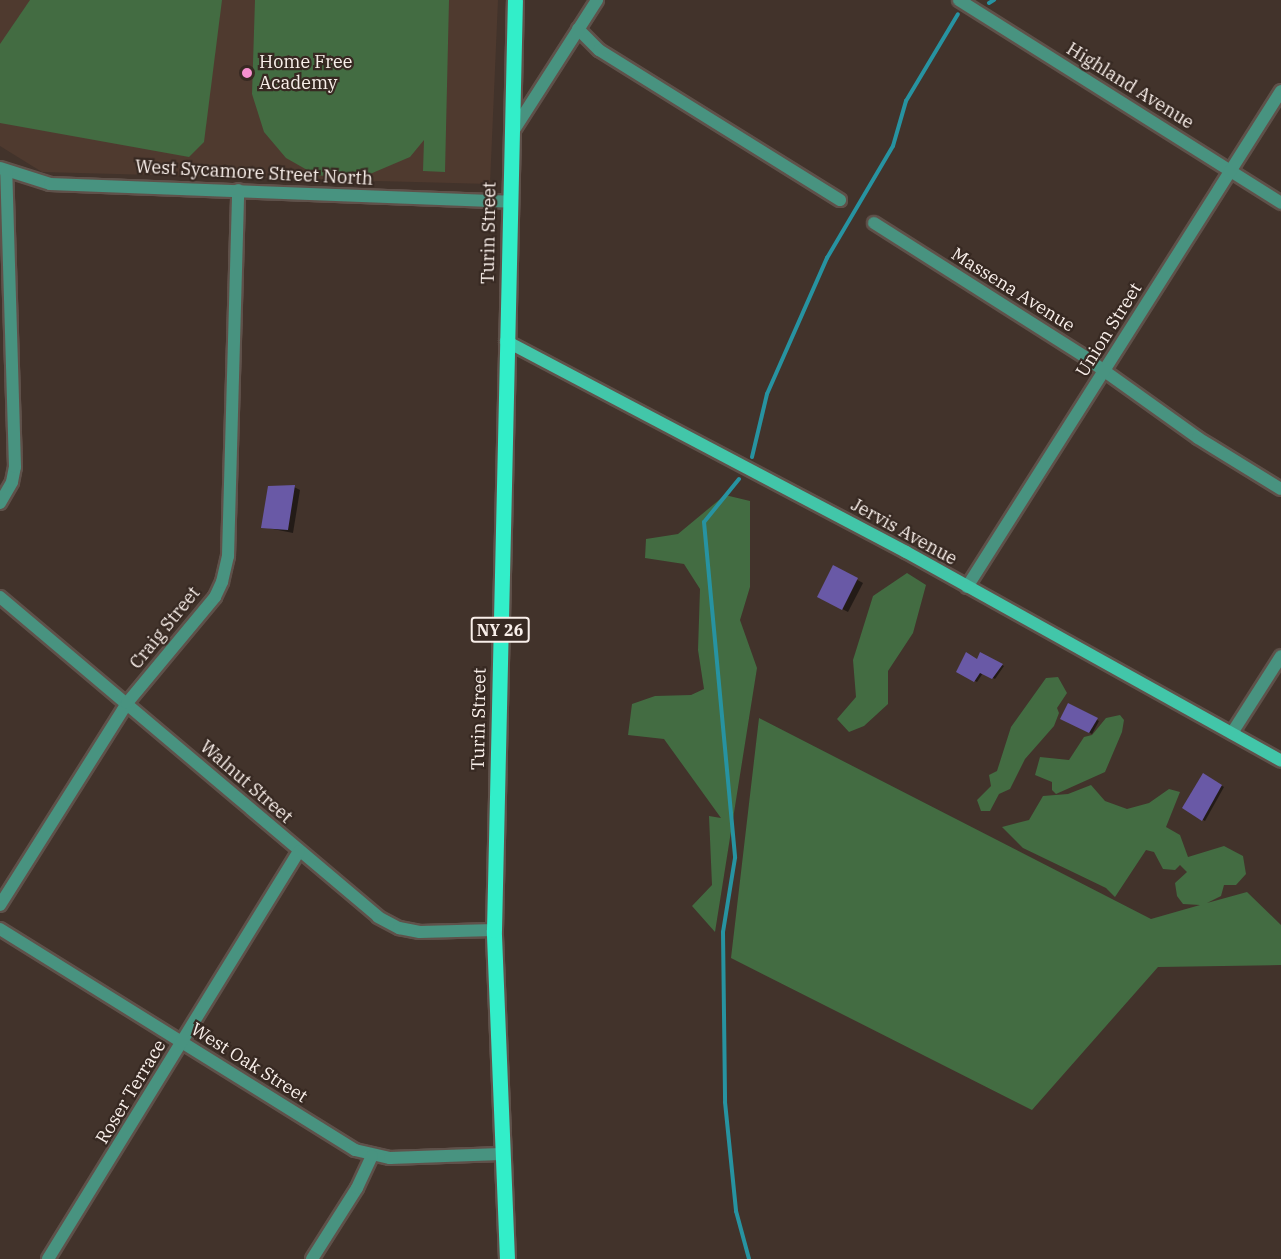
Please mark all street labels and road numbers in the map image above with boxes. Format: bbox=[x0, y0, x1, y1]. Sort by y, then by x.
street label: Highland Avenue bbox=[1062, 38, 1198, 134]
street label: West Sycamore Street North bbox=[135, 156, 373, 190]
street label: Turin Street bbox=[477, 182, 501, 284]
street label: Massena Avenue bbox=[947, 243, 1079, 337]
street label: Union Street bbox=[1072, 279, 1146, 381]
street label: Jervis Avenue bbox=[847, 494, 961, 570]
street label: Craig Street bbox=[125, 583, 205, 673]
road number: NY 26 bbox=[470, 617, 530, 643]
street label: Turin Street bbox=[467, 668, 491, 770]
street label: Walnut Street bbox=[195, 736, 297, 828]
street label: West Oak Street bbox=[187, 1018, 311, 1108]
street label: Roser Terrace bbox=[91, 1036, 171, 1148]

